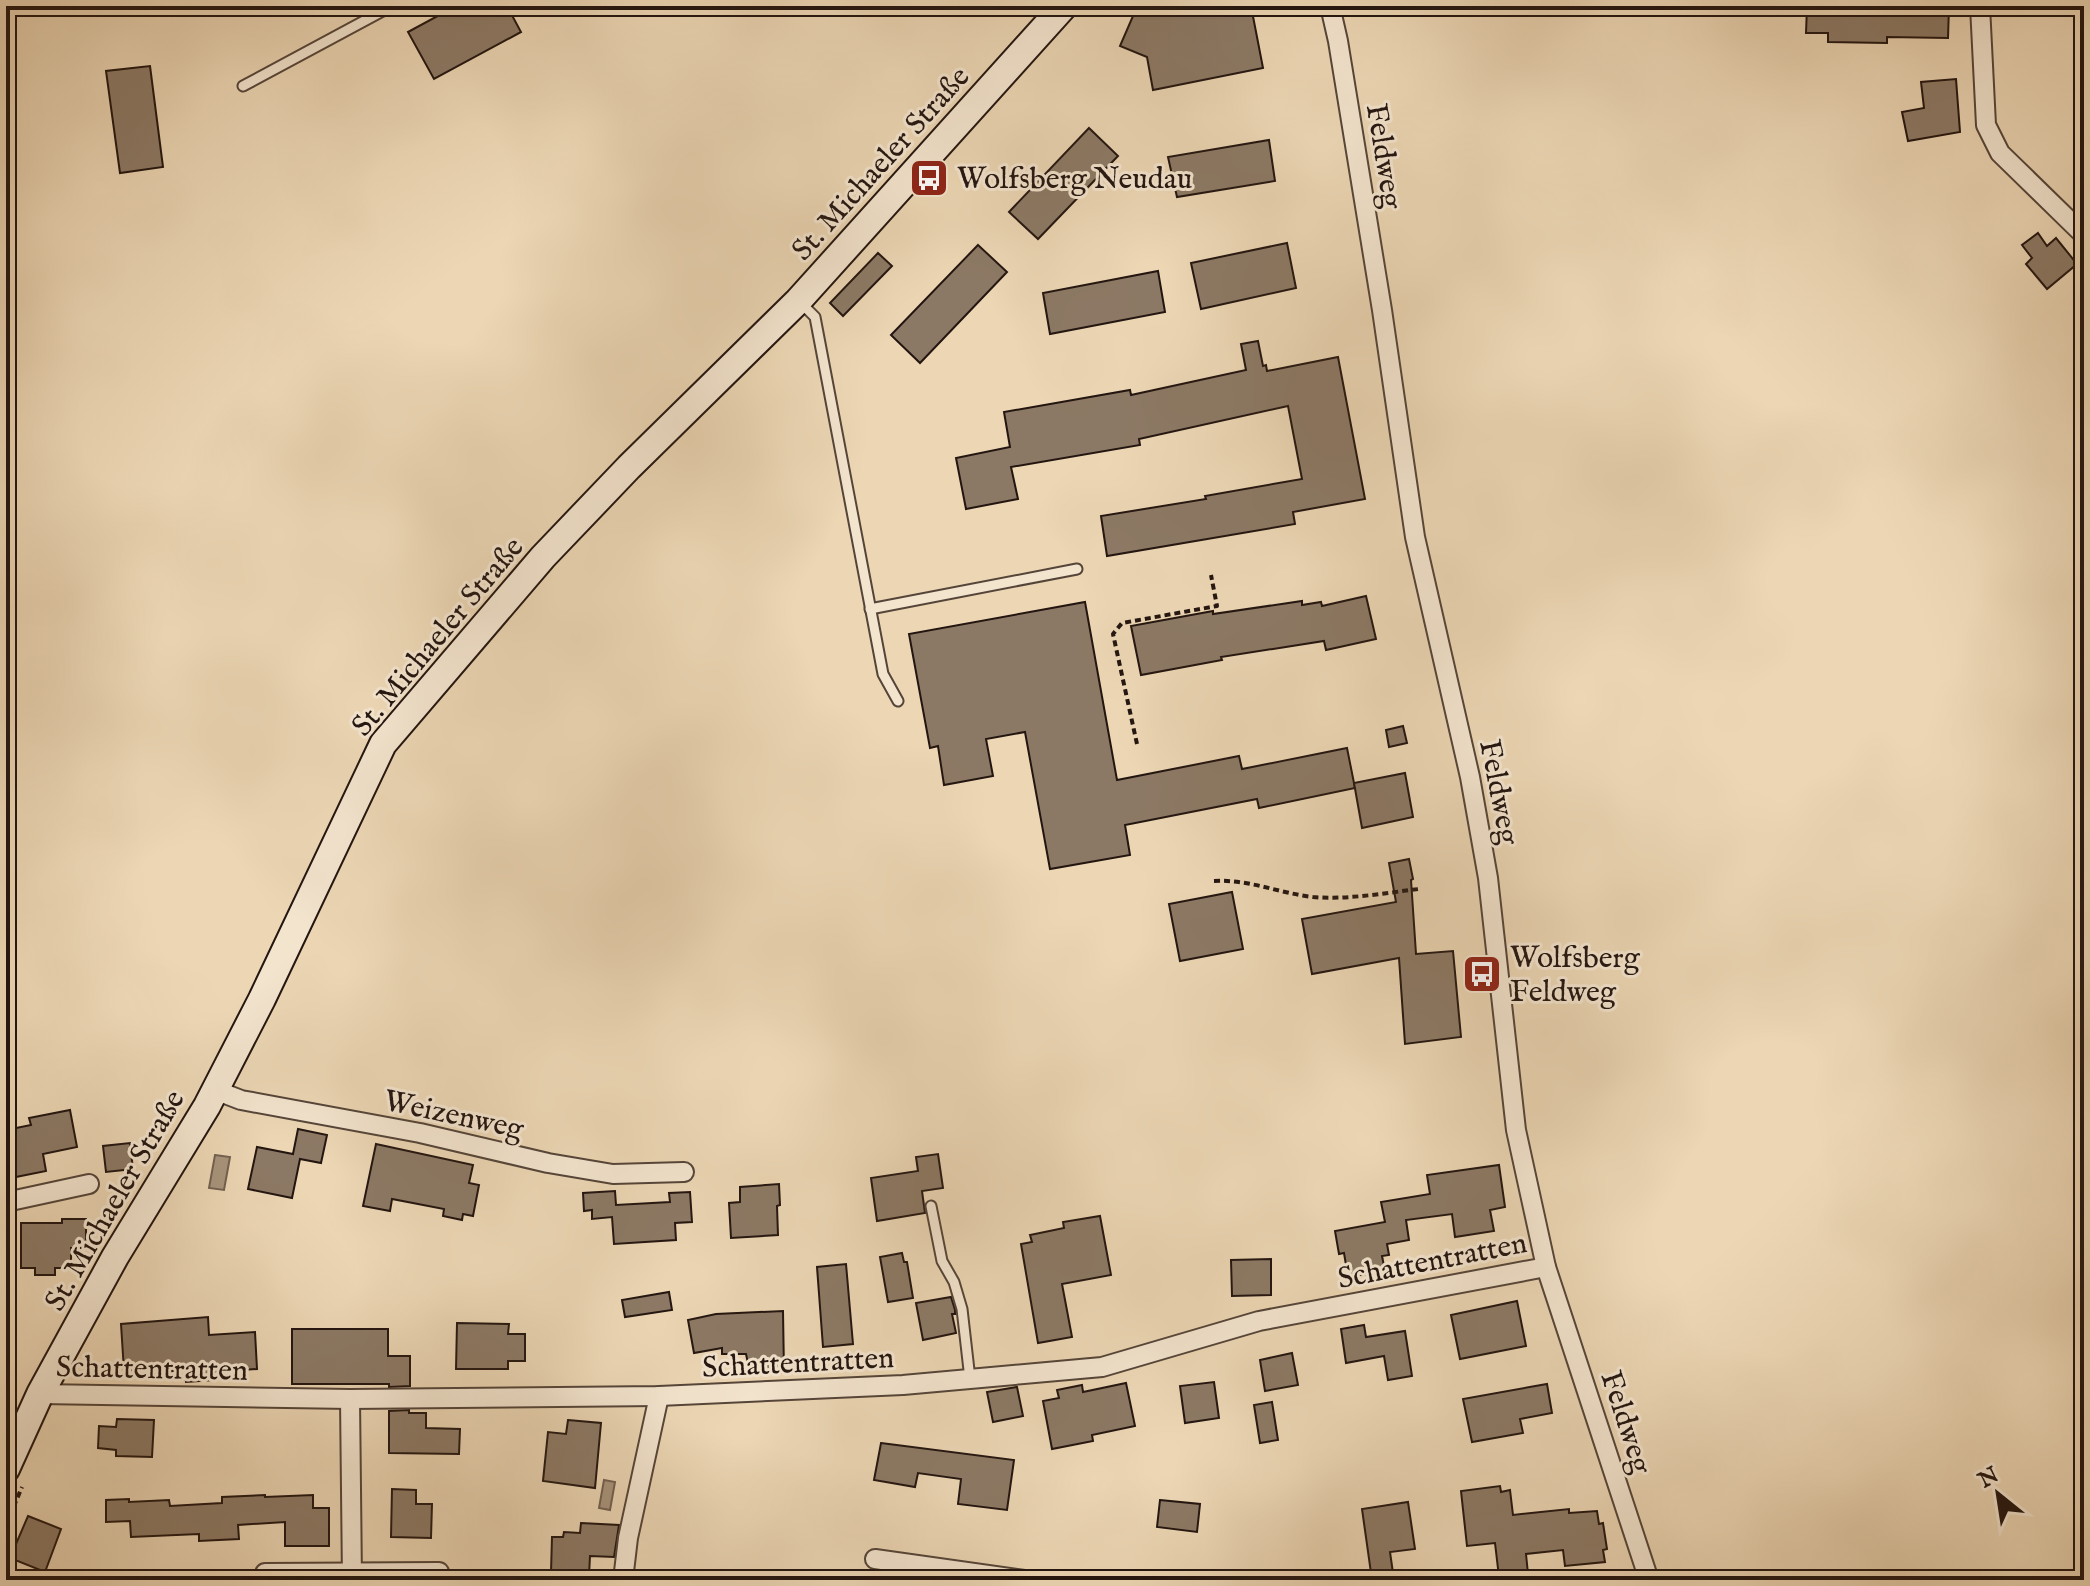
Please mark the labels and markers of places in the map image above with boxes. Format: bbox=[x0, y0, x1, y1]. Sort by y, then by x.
bus stop icon: Wolfsberg Neudau bbox=[908, 157, 950, 199]
place label: Wolfsberg Neudau bbox=[957, 161, 1192, 199]
place label: Wolfsberg Feldweg bbox=[1510, 940, 1641, 1012]
bus stop icon: Wolfsberg Feldweg bbox=[1461, 953, 1503, 995]

